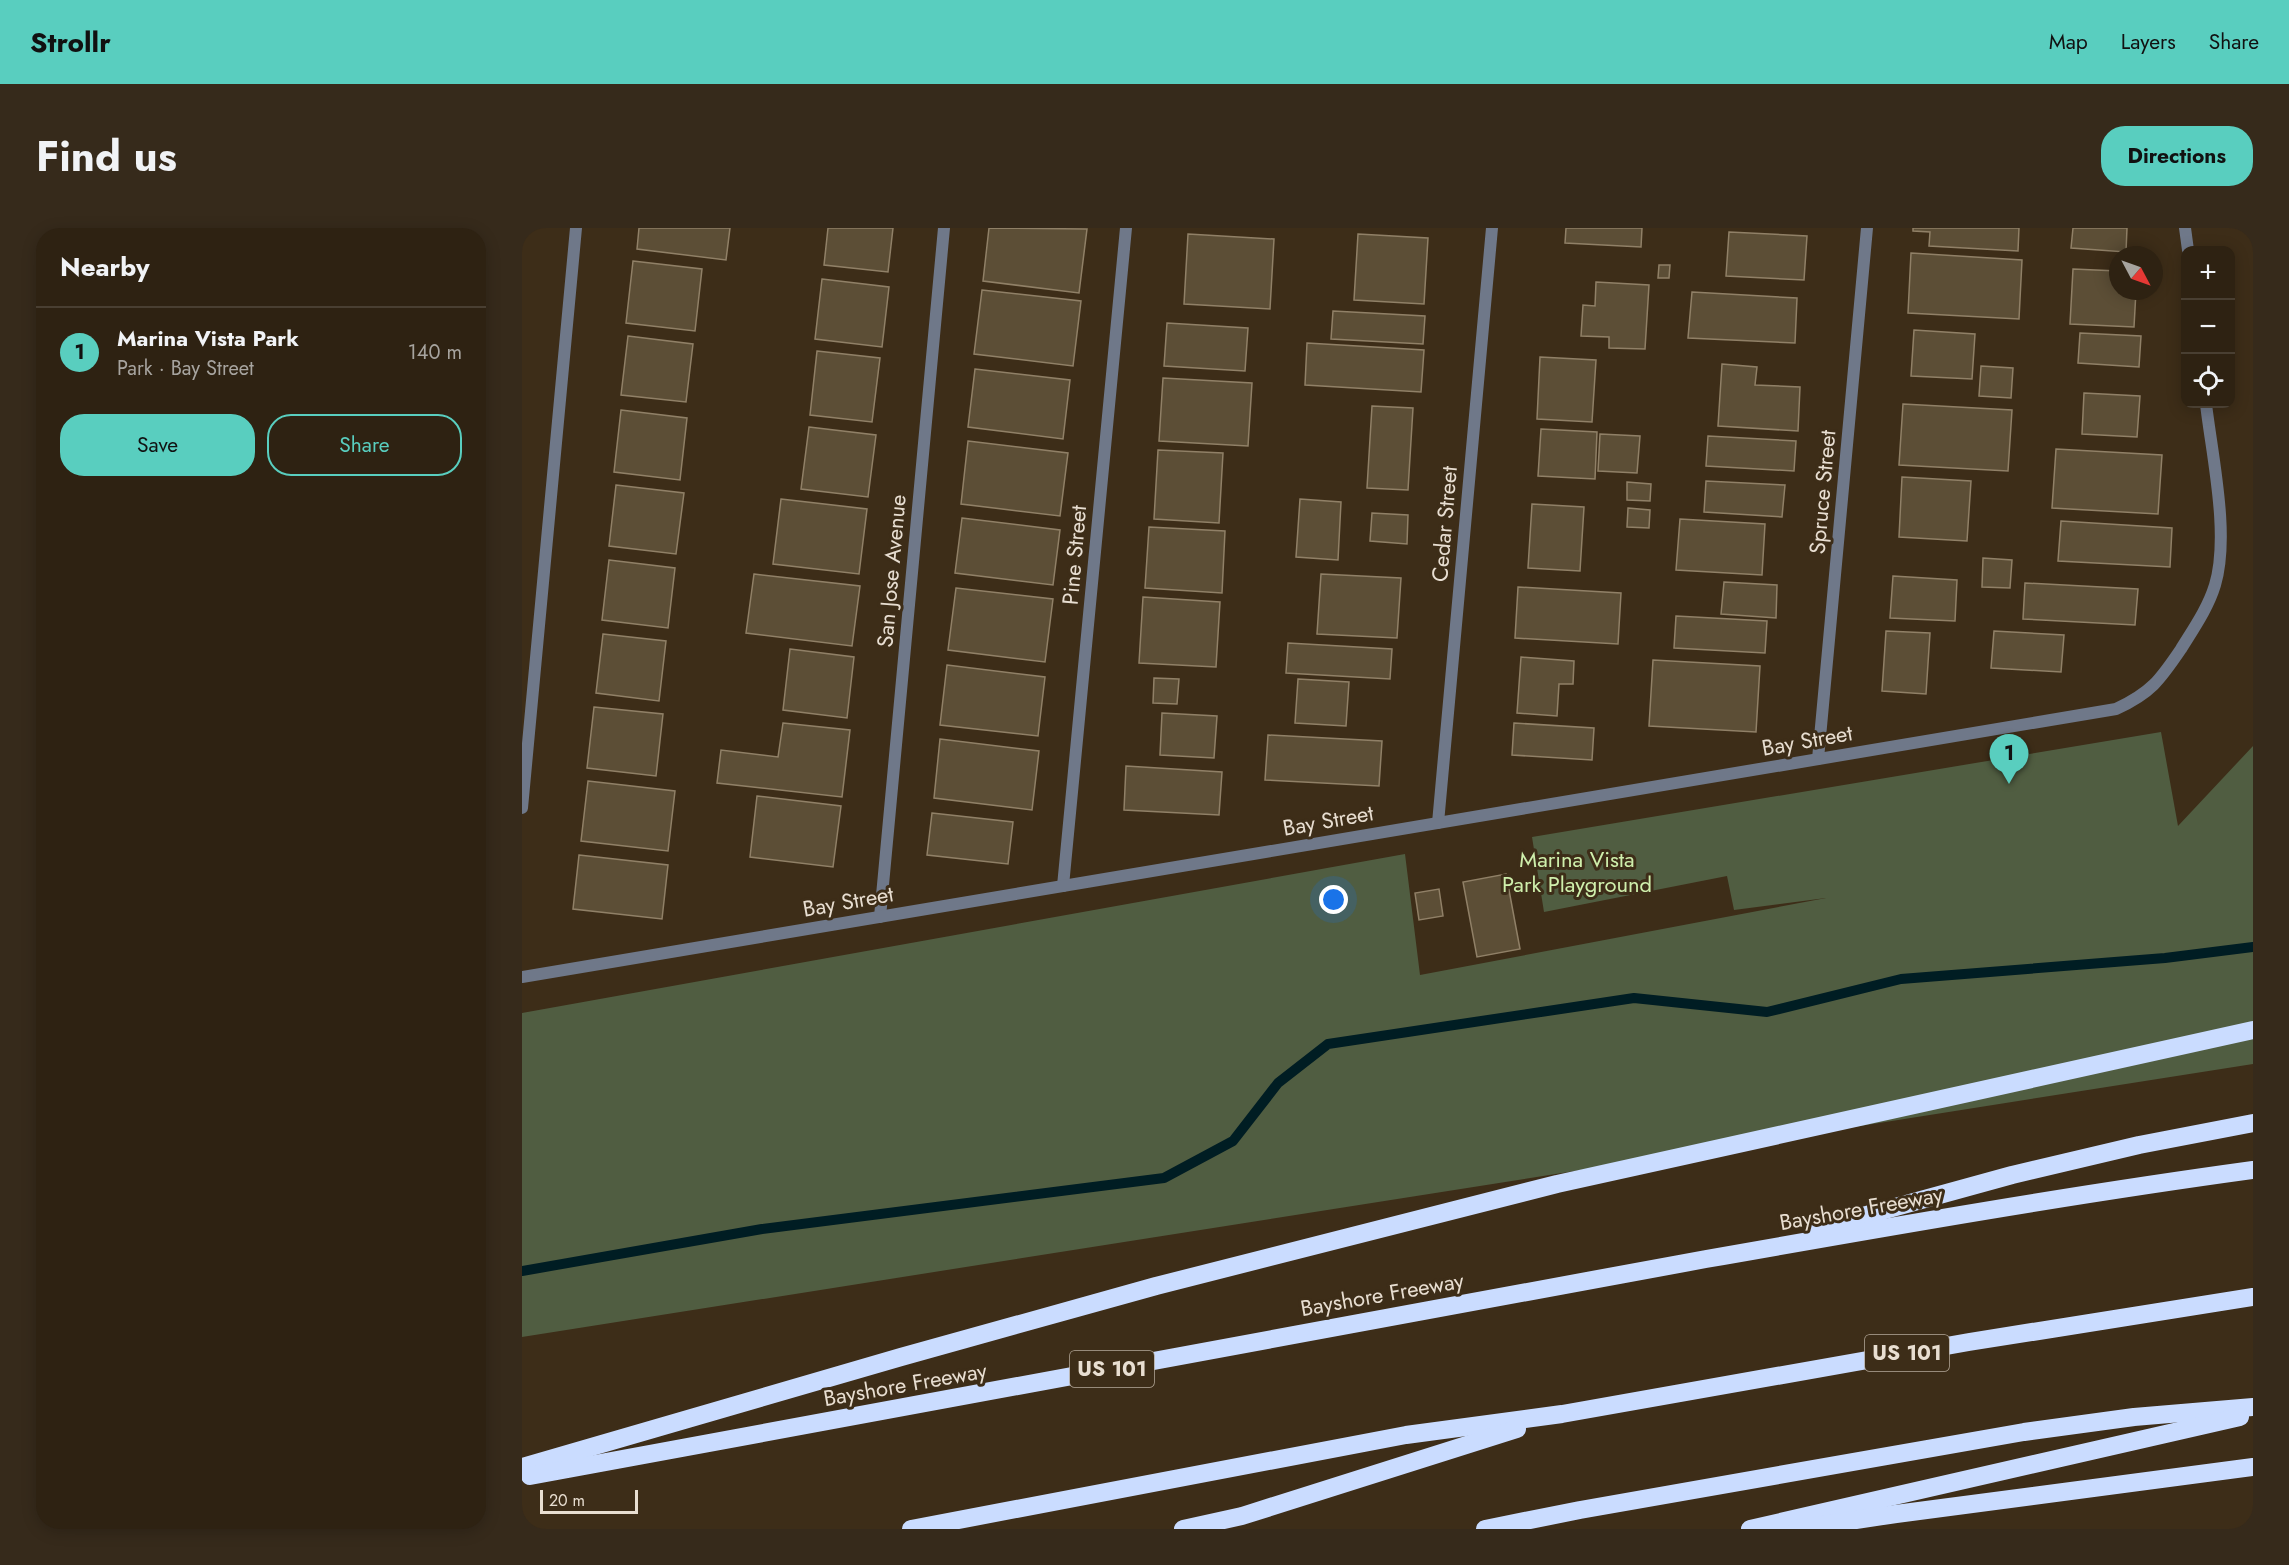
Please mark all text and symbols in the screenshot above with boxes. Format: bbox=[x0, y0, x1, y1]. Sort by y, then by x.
text: Strollr bbox=[30, 22, 111, 63]
text: Map bbox=[2049, 27, 2088, 57]
text: Layers bbox=[2121, 27, 2176, 57]
text: Share bbox=[2209, 27, 2259, 57]
text: Find us bbox=[36, 126, 177, 187]
button: Directions bbox=[2101, 126, 2253, 186]
north arrow bbox=[2109, 246, 2163, 300]
map controls bbox=[2181, 246, 2235, 408]
button: + bbox=[2181, 246, 2235, 300]
text: Nearby bbox=[60, 248, 149, 286]
button: − bbox=[2181, 300, 2235, 354]
text: Marina Vista Park bbox=[117, 322, 299, 354]
text: 1 bbox=[74, 338, 85, 367]
text: 140 m bbox=[408, 338, 462, 367]
text: Park · Bay Street bbox=[117, 354, 254, 383]
button: locate bbox=[2181, 354, 2235, 408]
button: Save bbox=[60, 414, 255, 476]
button: Share bbox=[267, 414, 462, 476]
street label: Spruce Street bbox=[1801, 428, 1843, 555]
street label: Cedar Street bbox=[1423, 464, 1465, 583]
street label: San Jose Avenue bbox=[868, 493, 914, 649]
street label: Pine Street bbox=[1054, 503, 1094, 606]
street label: Bay Street bbox=[1759, 716, 1856, 764]
pin: 1 bbox=[1990, 734, 2028, 784]
street label: Bay Street bbox=[1280, 796, 1377, 844]
park label: Marina Vista Park Playground bbox=[1502, 843, 1652, 900]
street label: Bay Street bbox=[800, 877, 897, 925]
your location bbox=[1319, 885, 1348, 914]
street label: Bayshore Freeway bbox=[1777, 1178, 1945, 1238]
street label: Bayshore Freeway bbox=[1298, 1264, 1466, 1324]
road number: US 101 bbox=[1865, 1335, 1949, 1371]
road number: US 101 bbox=[1070, 1351, 1154, 1387]
street label: Bayshore Freeway bbox=[821, 1354, 989, 1414]
scale bar bbox=[540, 1487, 638, 1514]
text: 20 m bbox=[549, 1489, 585, 1512]

